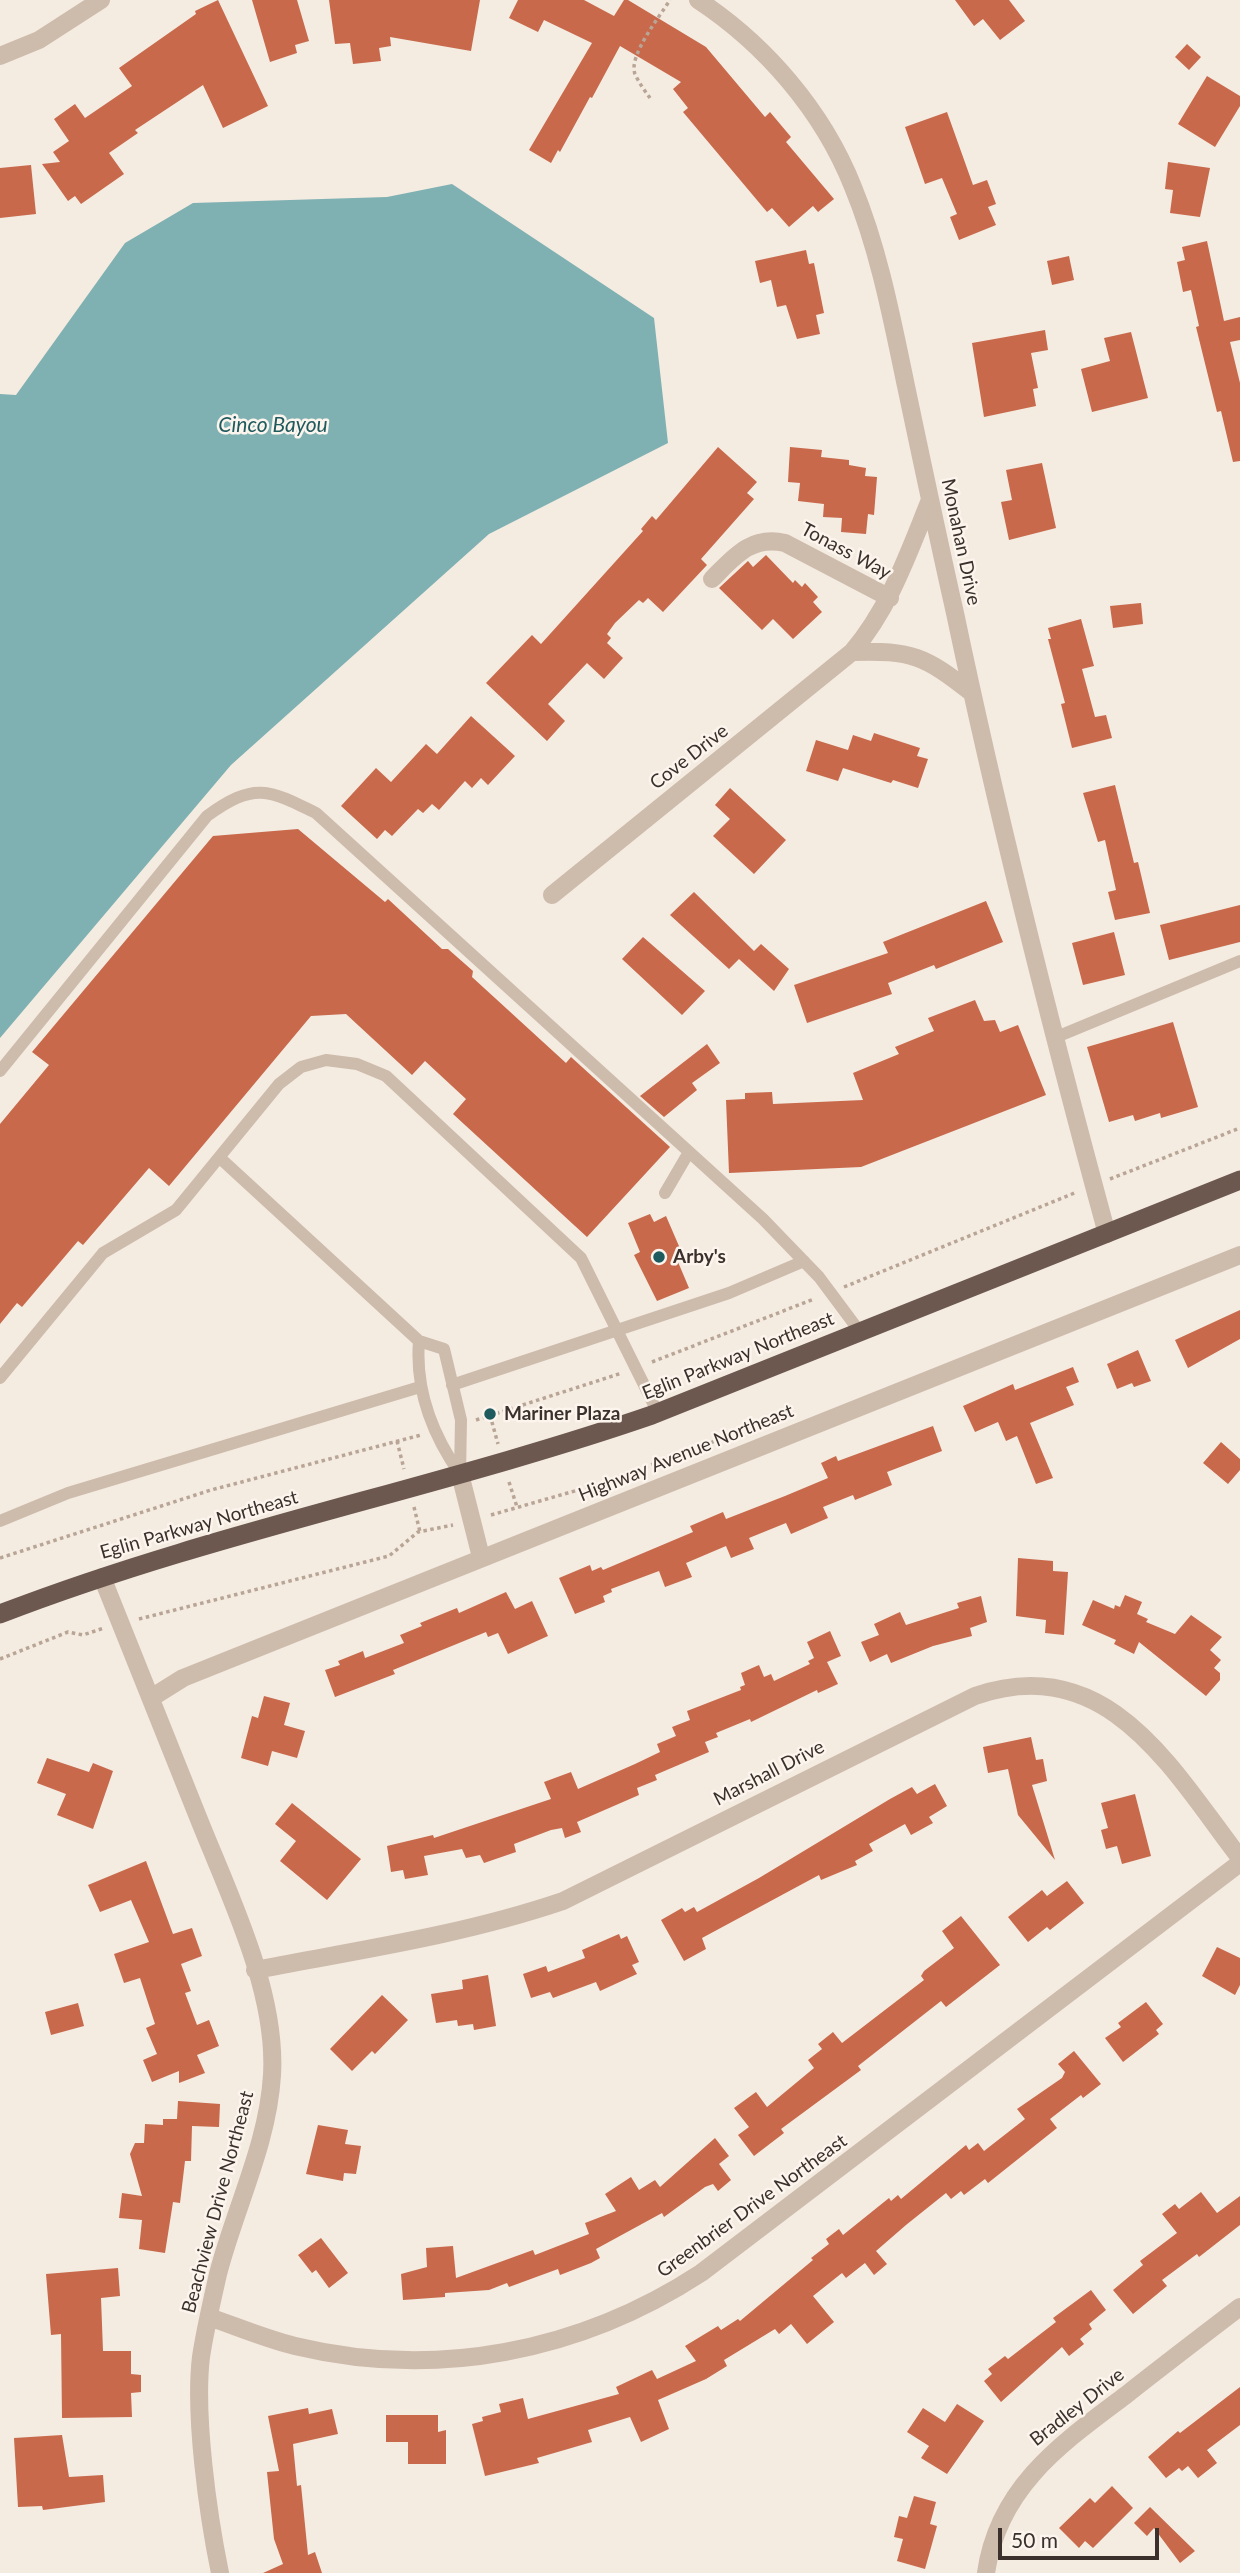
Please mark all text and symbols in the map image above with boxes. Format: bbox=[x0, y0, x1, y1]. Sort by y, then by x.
water label: Cinco Bayou bbox=[218, 412, 328, 438]
street label: Monahan Drive bbox=[936, 477, 986, 607]
street label: Tonass Way bbox=[797, 518, 895, 584]
street label: Cove Drive bbox=[645, 719, 733, 795]
place label: Arby's bbox=[673, 1246, 726, 1268]
marker: Arby's bbox=[651, 1249, 667, 1265]
street label: Eglin Parkway Northeast bbox=[639, 1307, 837, 1405]
street label: Highway Avenue Northeast bbox=[575, 1399, 797, 1507]
place label: Mariner Plaza bbox=[504, 1403, 620, 1425]
marker: Mariner Plaza bbox=[482, 1406, 498, 1422]
street label: Eglin Parkway Northeast bbox=[97, 1486, 301, 1564]
street label: Marshall Drive bbox=[710, 1735, 828, 1811]
street label: Beachview Drive Northeast bbox=[177, 2088, 259, 2316]
street label: Greenbrier Drive Northeast bbox=[653, 2130, 851, 2282]
street label: Bradley Drive bbox=[1025, 2363, 1129, 2451]
scale bar bbox=[1002, 2514, 1163, 2558]
text: 50 m bbox=[1011, 2527, 1058, 2552]

